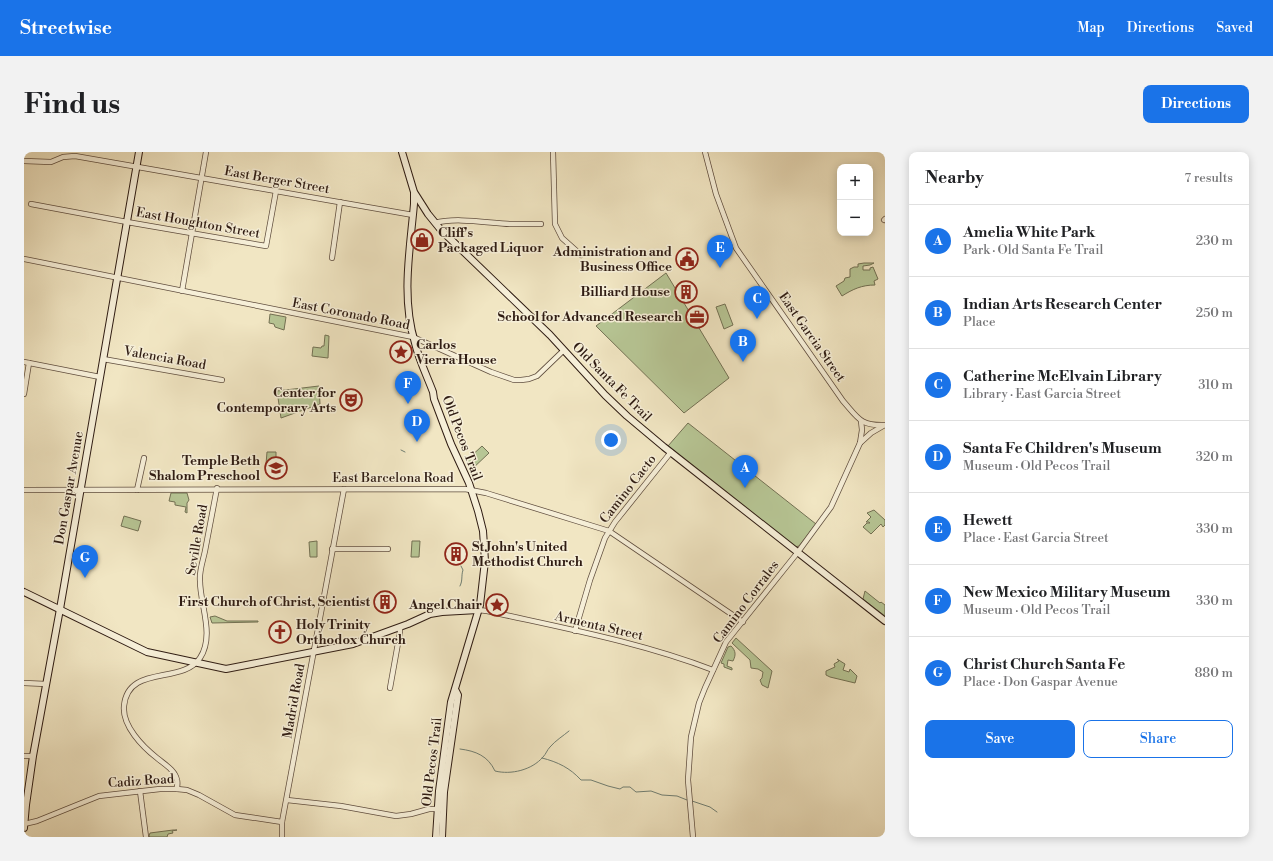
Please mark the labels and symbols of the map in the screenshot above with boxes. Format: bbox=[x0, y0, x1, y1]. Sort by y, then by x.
street label: East Berger Street bbox=[223, 163, 331, 197]
street label: East Houghton Street bbox=[135, 204, 262, 242]
place label: Cliff's Packaged Liquor bbox=[438, 225, 544, 256]
shop icon: Cliff's Packaged Liquor bbox=[409, 227, 435, 253]
pin: E bbox=[707, 235, 733, 268]
place label: Administration and Business Office bbox=[552, 244, 672, 275]
public building icon: Administration and Business Office bbox=[674, 246, 700, 272]
building icon: Billiard House bbox=[673, 279, 699, 305]
place label: Billiard House bbox=[581, 284, 670, 300]
pin: C bbox=[744, 286, 770, 319]
street label: East Garcia Street bbox=[775, 289, 849, 385]
street label: East Coronado Road bbox=[291, 295, 412, 333]
office icon: School for Advanced Research bbox=[684, 304, 710, 330]
place label: School for Advanced Research bbox=[498, 309, 682, 325]
pin: B bbox=[730, 329, 756, 362]
place label: Carlos Vierra House bbox=[415, 337, 497, 368]
place icon: Carlos Vierra House bbox=[388, 339, 414, 365]
street label: Old Santa Fe Trail bbox=[569, 339, 655, 425]
street label: Valencia Road bbox=[122, 343, 208, 373]
pin: F bbox=[395, 371, 421, 404]
place label: Center for Contemporary Arts bbox=[216, 385, 336, 416]
theatre icon: Center for Contemporary Arts bbox=[338, 387, 364, 413]
street label: Old Pecos Trail bbox=[438, 393, 486, 483]
pin: D bbox=[404, 409, 430, 442]
street label: Don Gaspar Avenue bbox=[51, 430, 87, 546]
your location bbox=[601, 430, 621, 450]
street label: Camino Cacto bbox=[596, 451, 660, 527]
place label: Temple Beth Shalom Preschool bbox=[149, 453, 261, 484]
school or university icon: Temple Beth Shalom Preschool bbox=[263, 455, 289, 481]
pin: A bbox=[732, 455, 758, 488]
street label: East Barcelona Road bbox=[332, 470, 454, 486]
street label: Seville Road bbox=[183, 503, 211, 577]
place label: St John's United Methodist Church bbox=[472, 539, 583, 570]
building icon: St John's United Methodist Church bbox=[443, 541, 469, 567]
pin: G bbox=[72, 545, 98, 578]
street label: Camino Corrales bbox=[710, 557, 782, 646]
building icon: First Church of Christ, Scientist bbox=[372, 589, 398, 615]
place icon: Angel Chair bbox=[484, 592, 510, 618]
place label: First Church of Christ, Scientist bbox=[179, 594, 370, 610]
place label: Angel Chair bbox=[408, 597, 482, 613]
street label: Armenta Street bbox=[552, 608, 645, 644]
place label: Holy Trinity Orthodox Church bbox=[296, 617, 406, 648]
church icon: Holy Trinity Orthodox Church bbox=[267, 619, 293, 645]
street label: Madrid Road bbox=[280, 662, 309, 740]
street label: Old Pecos Trail bbox=[419, 716, 445, 808]
street label: Cadiz Road bbox=[107, 771, 175, 791]

